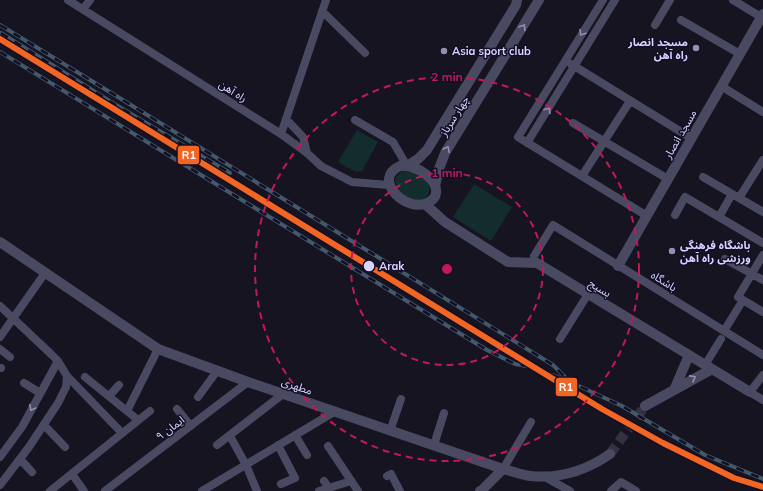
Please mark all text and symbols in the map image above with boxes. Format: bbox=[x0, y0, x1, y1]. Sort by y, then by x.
one-way arrow bbox=[518, 24, 525, 31]
one-way arrow bbox=[580, 29, 587, 36]
place label: مسجد انصار راه آهن bbox=[627, 35, 688, 62]
marker: مسجد انصار راه آهن bbox=[691, 43, 701, 53]
place label: Asia sport club bbox=[452, 44, 531, 58]
marker: Asia sport club bbox=[439, 46, 449, 56]
text: 2 min bbox=[431, 69, 463, 84]
street label: راه آهن bbox=[216, 77, 250, 105]
street label: چهار سرباز bbox=[436, 93, 473, 140]
one-way arrow bbox=[543, 107, 550, 114]
street label: مسجد انصار bbox=[660, 107, 700, 162]
line badge: R1 bbox=[177, 145, 200, 165]
one-way arrow bbox=[443, 146, 450, 153]
text: R1 bbox=[182, 148, 197, 162]
text: 1 min bbox=[431, 165, 463, 180]
place label: باشگاه فرهنگی ورزشی راه آهن bbox=[680, 238, 751, 265]
marker: باشگاه فرهنگی ورزشی راه آهن bbox=[667, 246, 677, 256]
marker: Arak bbox=[362, 259, 376, 273]
place label: Arak bbox=[379, 259, 405, 273]
centre of rings bbox=[440, 262, 454, 276]
street label: باشگاه bbox=[648, 268, 680, 294]
street label: بسیج bbox=[586, 276, 614, 301]
street label: مطهری bbox=[280, 374, 315, 398]
one-way arrow bbox=[689, 376, 697, 383]
line badge: R1 bbox=[555, 377, 578, 397]
text: R1 bbox=[559, 380, 574, 394]
one-way arrow bbox=[30, 403, 37, 411]
street label: ایمان ۹ bbox=[153, 413, 187, 443]

